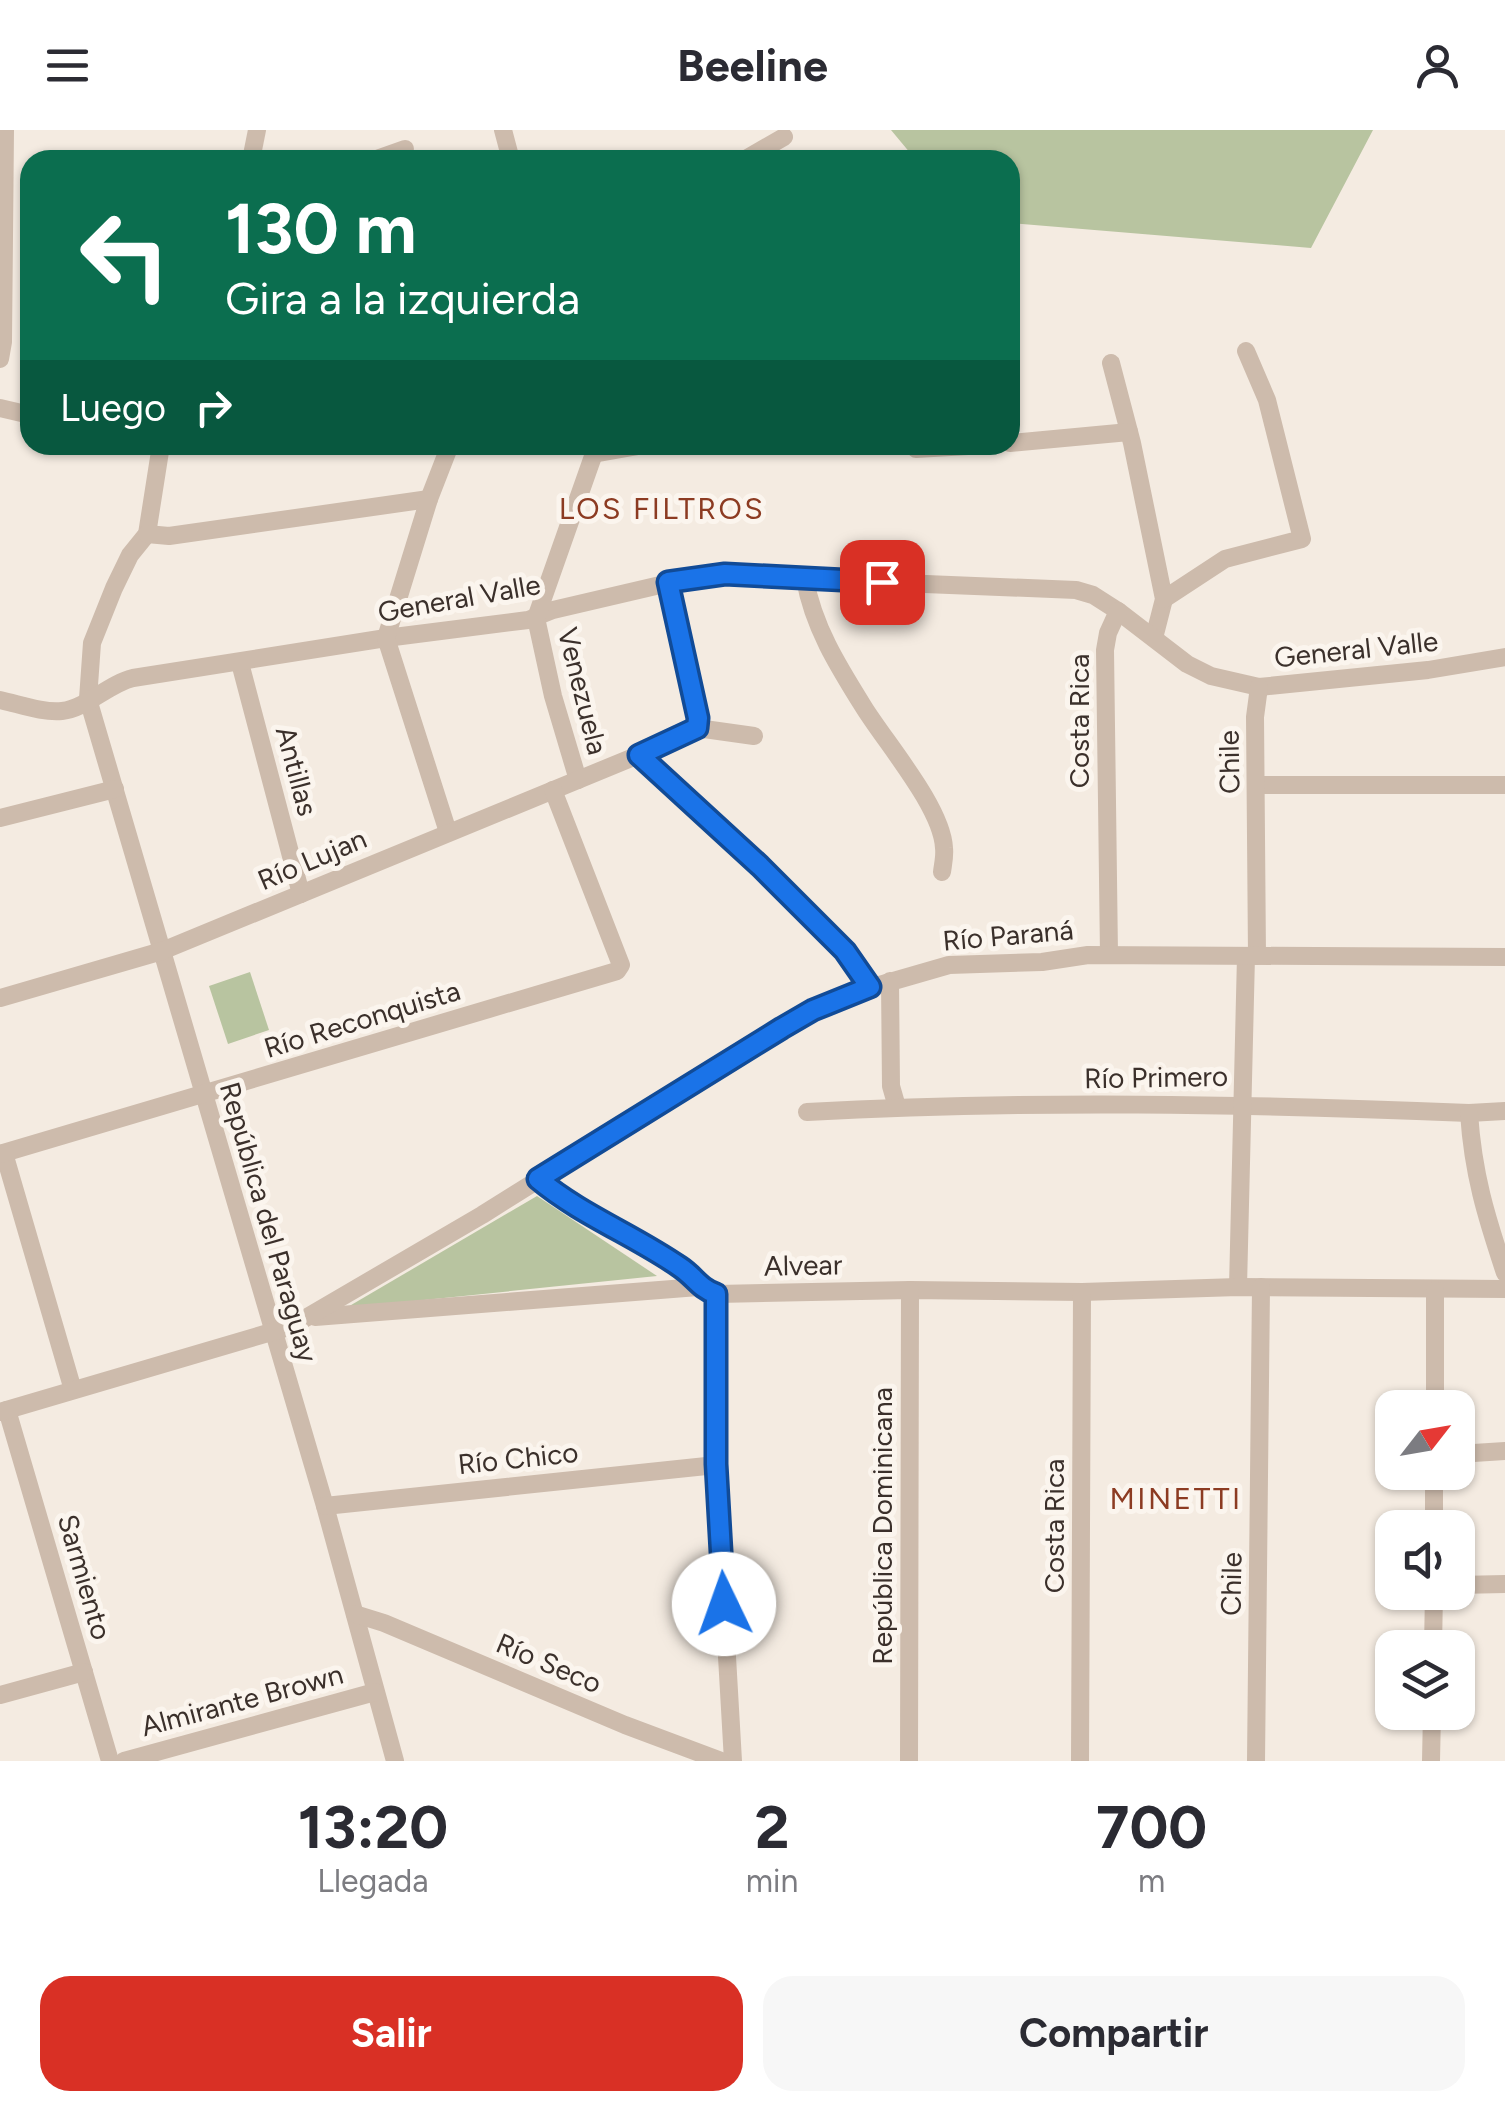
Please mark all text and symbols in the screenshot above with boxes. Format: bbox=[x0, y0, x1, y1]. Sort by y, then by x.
icon: menu bbox=[40, 38, 95, 93]
text: Beeline bbox=[677, 38, 828, 92]
icon: person bbox=[1410, 38, 1465, 93]
text: 130 m bbox=[225, 186, 417, 271]
icon: left bbox=[60, 190, 190, 320]
text: Gira a la izquierda bbox=[225, 271, 580, 325]
icon: right bbox=[186, 380, 241, 435]
text: Luego bbox=[60, 385, 166, 431]
district label: LOS FILTROS bbox=[559, 490, 765, 527]
pin bbox=[840, 540, 925, 625]
icon: arrive bbox=[855, 555, 910, 610]
street label: General Valle bbox=[375, 567, 543, 629]
street label: General Valle bbox=[1272, 623, 1440, 675]
street label: Venezuela bbox=[551, 624, 615, 758]
street label: Costa Rica bbox=[1062, 654, 1096, 788]
street label: Antillas bbox=[269, 722, 325, 820]
street label: Chile bbox=[1211, 730, 1247, 794]
street label: Río Lujan bbox=[253, 821, 371, 897]
street label: Río Paraná bbox=[941, 912, 1075, 958]
street label: Río Reconquista bbox=[260, 973, 464, 1065]
street label: Río Primero bbox=[1084, 1059, 1228, 1095]
street label: República del Paraguay bbox=[213, 1078, 325, 1366]
street label: Alvear bbox=[764, 1247, 843, 1283]
street label: República Dominicana bbox=[865, 1387, 899, 1665]
north arrow bbox=[1375, 1390, 1475, 1490]
map controls bbox=[1375, 1390, 1475, 1730]
street label: Río Chico bbox=[456, 1435, 580, 1481]
street label: Costa Rica bbox=[1037, 1459, 1071, 1593]
district label: MINETTI bbox=[1109, 1480, 1243, 1517]
street label: Sarmiento bbox=[51, 1510, 119, 1644]
button: sound bbox=[1375, 1510, 1475, 1610]
position arrow bbox=[672, 1552, 776, 1656]
street label: Chile bbox=[1213, 1552, 1249, 1616]
street label: Río Seco bbox=[491, 1626, 607, 1700]
button: layers bbox=[1375, 1630, 1475, 1730]
street label: Almirante Brown bbox=[137, 1657, 347, 1743]
text: 13:20 bbox=[298, 1791, 448, 1863]
text: 2 bbox=[755, 1791, 789, 1863]
text: 700 bbox=[1096, 1791, 1207, 1863]
text: Llegada bbox=[317, 1862, 429, 1900]
text: min bbox=[746, 1862, 798, 1900]
text: m bbox=[1138, 1862, 1165, 1900]
button: Salir bbox=[40, 1976, 743, 2091]
button: Compartir bbox=[763, 1976, 1465, 2091]

